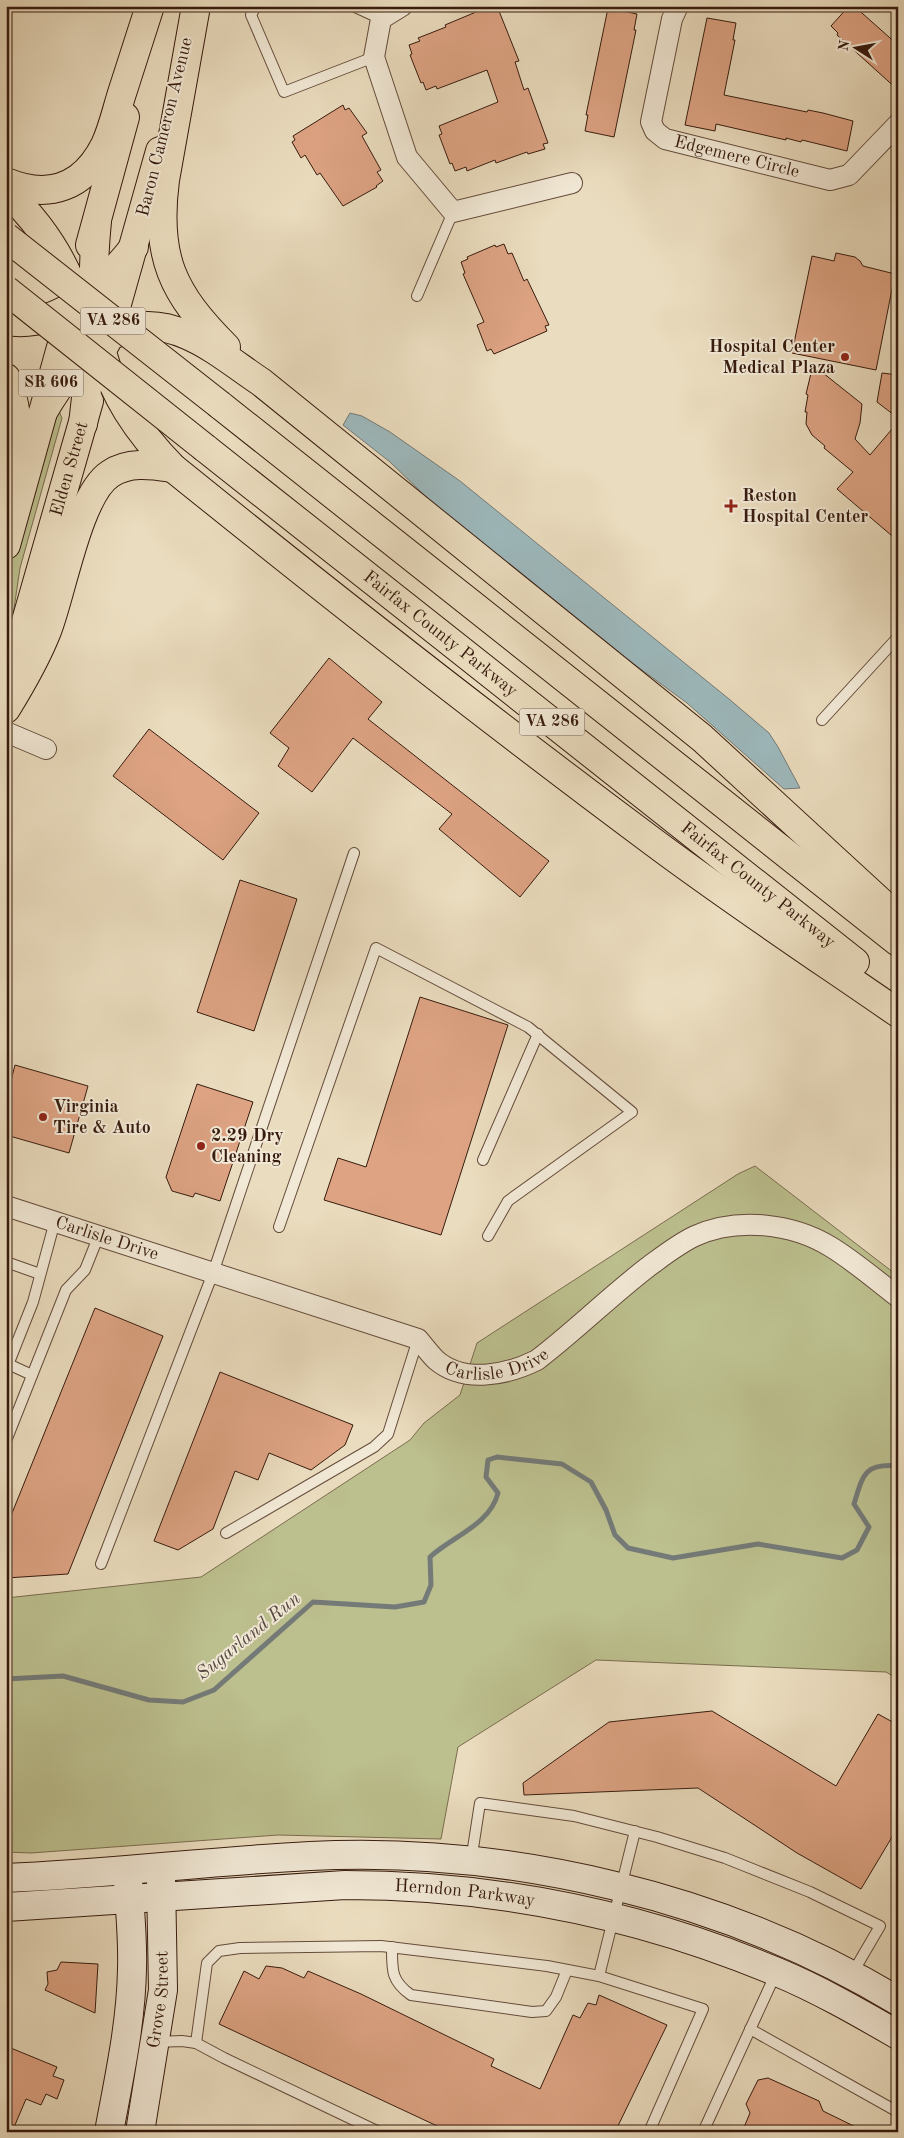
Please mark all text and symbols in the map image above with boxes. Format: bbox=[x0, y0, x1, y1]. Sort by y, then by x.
north arrow bbox=[832, 22, 882, 72]
street label: Baron Cameron Avenue bbox=[134, 35, 196, 219]
text: N bbox=[836, 39, 852, 52]
street label: Edgemere Circle bbox=[672, 133, 801, 181]
road number: VA 286 bbox=[80, 308, 146, 334]
place label: Hospital Center Medical Plaza bbox=[709, 338, 835, 377]
marker: Hospital Center Medical Plaza bbox=[839, 351, 851, 363]
road number: SR 606 bbox=[18, 369, 84, 396]
street label: Elden Street bbox=[47, 420, 92, 518]
place label: Reston Hospital Center bbox=[742, 487, 868, 526]
marker: Reston Hospital Center bbox=[724, 499, 738, 513]
street label: Fairfax County Parkway bbox=[360, 568, 521, 701]
road number: VA 286 bbox=[520, 709, 584, 736]
street label: Fairfax County Parkway bbox=[677, 819, 839, 952]
place label: Virginia Tire & Auto bbox=[53, 1098, 151, 1137]
marker: Virginia Tire & Auto bbox=[37, 1111, 49, 1123]
place label: 2.29 Dry Cleaning bbox=[211, 1127, 284, 1166]
marker: 2.29 Dry Cleaning bbox=[195, 1140, 207, 1152]
street label: Carlisle Drive bbox=[53, 1214, 161, 1264]
street label: Carlisle Drive bbox=[442, 1345, 552, 1384]
water label: Sugarland Run bbox=[193, 1589, 305, 1685]
street label: Herndon Parkway bbox=[394, 1877, 537, 1910]
street label: Grove Street bbox=[145, 1951, 172, 2050]

